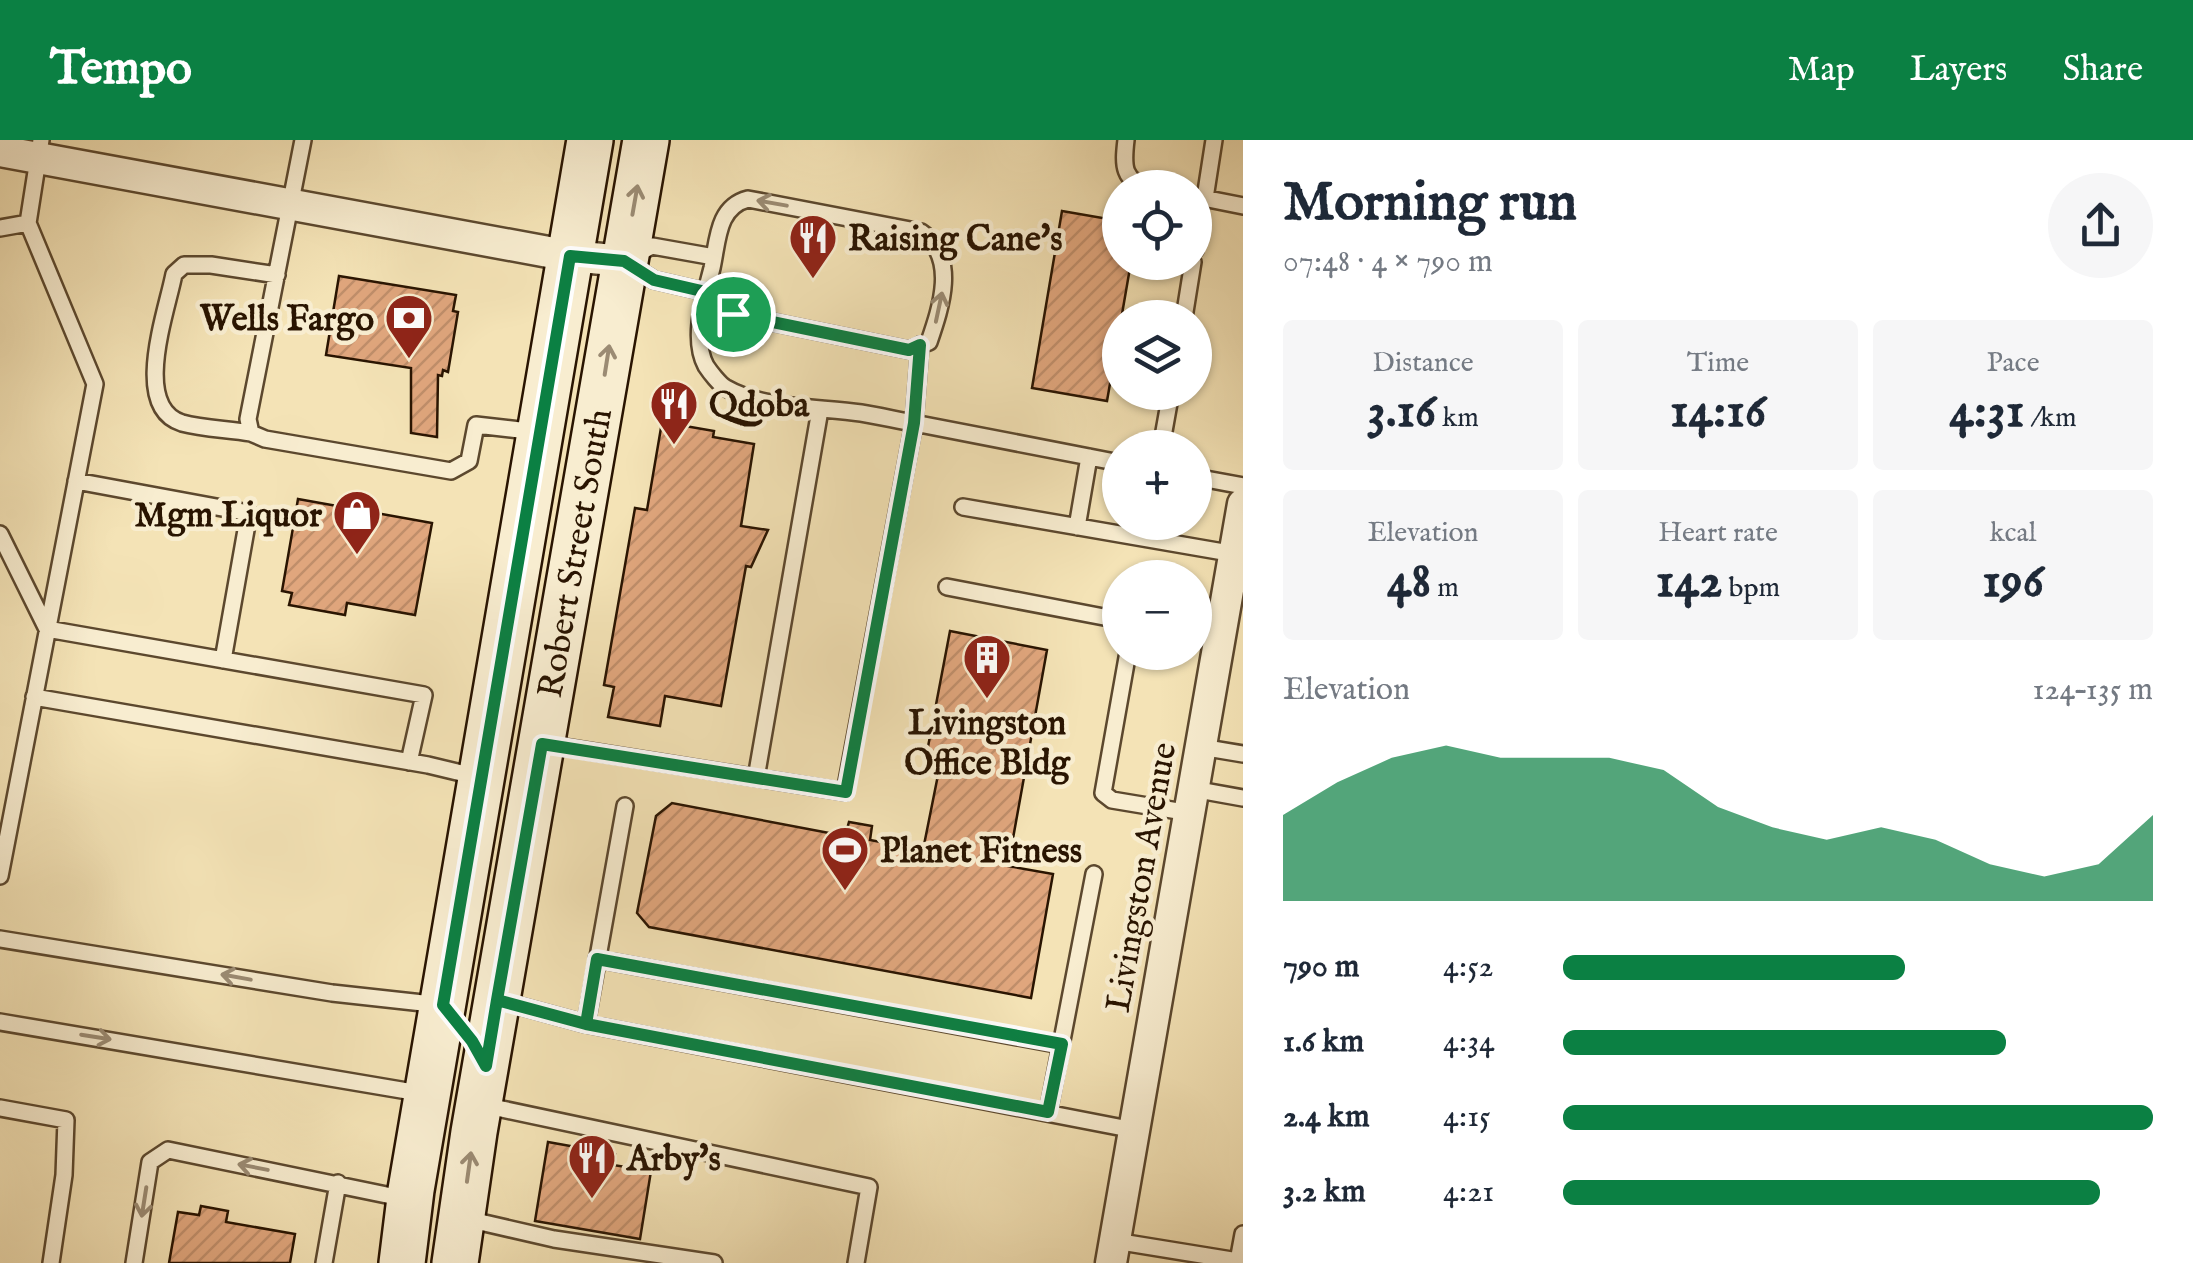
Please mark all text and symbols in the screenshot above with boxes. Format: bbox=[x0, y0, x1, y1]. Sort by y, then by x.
text: Tempo bbox=[50, 40, 192, 100]
text: Map bbox=[1788, 48, 1855, 93]
text: Layers bbox=[1910, 48, 2007, 93]
text: Share bbox=[2062, 48, 2143, 93]
text: Morning run bbox=[1283, 169, 1577, 239]
map controls bbox=[1102, 170, 1212, 670]
button: locate bbox=[1102, 170, 1212, 280]
button: share bbox=[2048, 173, 2153, 278]
one-way arrow bbox=[626, 185, 645, 217]
one-way arrow bbox=[756, 193, 788, 212]
restaurant icon: Raising Cane's bbox=[787, 212, 839, 280]
place label: Raising Cane's bbox=[848, 218, 1062, 263]
text: 07:48 · 4 × 790 m bbox=[1283, 242, 1493, 283]
pin bbox=[691, 272, 776, 357]
icon: arrive bbox=[706, 287, 761, 342]
bank icon: Wells Fargo bbox=[383, 292, 435, 360]
one-way arrow bbox=[930, 292, 949, 324]
place label: Wells Fargo bbox=[199, 298, 374, 343]
button: layers bbox=[1102, 300, 1212, 410]
one-way arrow bbox=[598, 344, 617, 377]
text: Distance bbox=[1372, 346, 1474, 381]
text: Time bbox=[1687, 346, 1749, 381]
text: Pace bbox=[1987, 346, 2039, 381]
restaurant icon: Qdoba bbox=[648, 378, 700, 446]
text: 3.16 bbox=[1367, 381, 1436, 444]
text: 14:16 bbox=[1670, 381, 1766, 444]
text: 4:31 bbox=[1949, 381, 2024, 444]
place label: Qdoba bbox=[709, 384, 810, 429]
text: km bbox=[1436, 401, 1479, 436]
text: /km bbox=[2024, 401, 2077, 436]
street label: Robert Street South bbox=[529, 405, 624, 701]
button: + bbox=[1102, 430, 1212, 540]
shop icon: Mgm Liquor bbox=[331, 488, 383, 556]
place label: Mgm Liquor bbox=[134, 494, 322, 539]
text: Elevation bbox=[1367, 516, 1479, 551]
text: Heart rate bbox=[1658, 516, 1778, 551]
text: kcal bbox=[1990, 516, 2036, 551]
text: 48 bbox=[1387, 551, 1431, 614]
text: 142 bbox=[1656, 551, 1722, 614]
text: 196 bbox=[1982, 551, 2044, 614]
button: − bbox=[1102, 560, 1212, 670]
text: m bbox=[1431, 571, 1459, 606]
text: bpm bbox=[1722, 571, 1780, 606]
building icon: Livingston Office Bldg bbox=[961, 632, 1013, 700]
text: Elevation bbox=[1283, 670, 1410, 711]
text: 124–135 m bbox=[2033, 670, 2153, 711]
place label: Livingston Office Bldg bbox=[904, 702, 1071, 787]
street label: Livingston Avenue bbox=[1097, 739, 1188, 1016]
sports icon: Planet Fitness bbox=[819, 824, 871, 892]
place label: Planet Fitness bbox=[880, 830, 1082, 875]
text: 790 m bbox=[1283, 947, 1359, 988]
text: 4:52 bbox=[1443, 947, 1494, 988]
one-way arrow bbox=[220, 967, 253, 986]
text: 1.6 km bbox=[1283, 1022, 1364, 1063]
text: 4:34 bbox=[1443, 1022, 1495, 1063]
one-way arrow bbox=[80, 1029, 112, 1047]
text: 2.4 km bbox=[1283, 1097, 1370, 1138]
text: 4:15 bbox=[1443, 1097, 1491, 1138]
restaurant icon: Arby's bbox=[566, 1132, 618, 1200]
place label: Arby's bbox=[625, 1138, 721, 1183]
one-way arrow bbox=[460, 1151, 478, 1183]
one-way arrow bbox=[238, 1156, 270, 1175]
text: 3.2 km bbox=[1283, 1172, 1366, 1213]
text: 4:21 bbox=[1443, 1172, 1494, 1213]
one-way arrow bbox=[134, 1185, 152, 1218]

